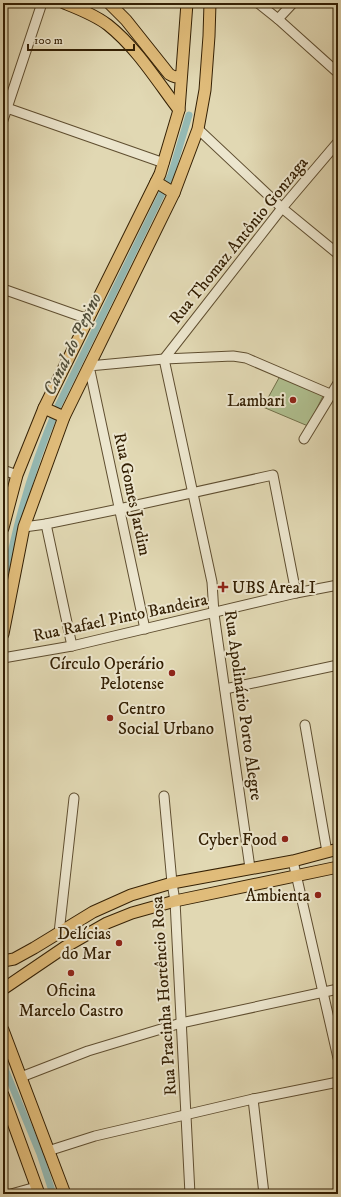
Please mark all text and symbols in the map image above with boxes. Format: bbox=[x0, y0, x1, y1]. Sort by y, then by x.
scale bar bbox=[28, 26, 134, 52]
text: 100 m bbox=[34, 33, 63, 48]
street label: Rua Thomaz Antônio Gonzaga bbox=[164, 152, 314, 329]
water label: Canal do Pepino bbox=[39, 289, 107, 399]
place label: Lambari bbox=[227, 390, 285, 412]
marker: Lambari bbox=[288, 395, 298, 405]
street label: Rua Gomes Jardim bbox=[108, 431, 156, 558]
place label: UBS Areal I bbox=[232, 577, 316, 599]
marker: UBS Areal I bbox=[217, 581, 229, 593]
street label: Rua Rafael Pinto Bandeira bbox=[31, 589, 210, 647]
street label: Rua Apolinário Porto Alegre bbox=[219, 608, 267, 802]
place label: Círculo Operário Pelotense bbox=[49, 653, 164, 695]
marker: Círculo Operário Pelotense bbox=[167, 668, 177, 678]
place label: Centro Social Urbano bbox=[118, 698, 214, 740]
marker: Centro Social Urbano bbox=[105, 713, 115, 723]
place label: Cyber Food bbox=[198, 829, 278, 851]
marker: Cyber Food bbox=[280, 834, 290, 844]
place label: Ambienta bbox=[246, 885, 311, 907]
marker: Ambienta bbox=[313, 890, 323, 900]
street label: Rua Pracinha Hortêncio Rosa bbox=[146, 895, 182, 1096]
place label: Delícias do Mar bbox=[57, 923, 112, 965]
marker: Delícias do Mar bbox=[114, 938, 124, 948]
marker: Oficina Marcelo Castro bbox=[66, 968, 76, 978]
place label: Oficina Marcelo Castro bbox=[19, 980, 123, 1022]

